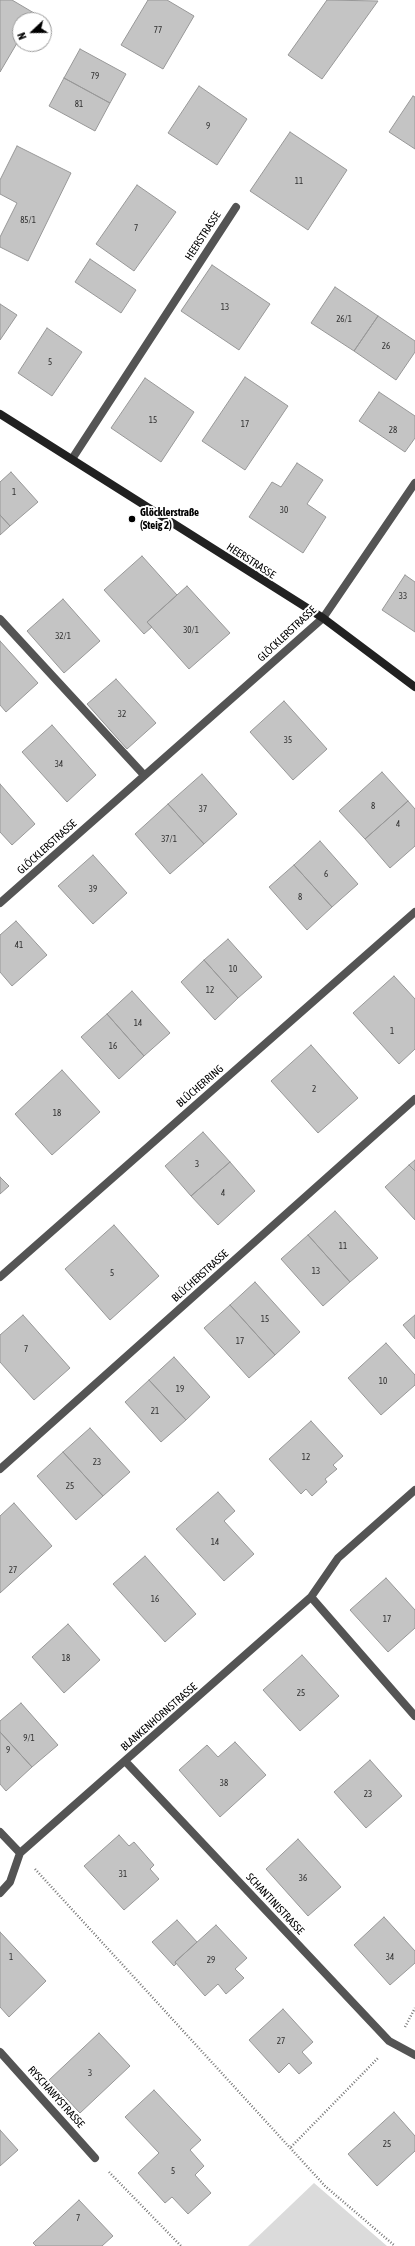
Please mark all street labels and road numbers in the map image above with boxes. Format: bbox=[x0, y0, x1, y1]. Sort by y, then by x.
street label: HEERSTRASSE bbox=[182, 209, 224, 263]
street label: HEERSTRASSE bbox=[224, 540, 278, 582]
street label: GLÖCKLERSTRASSE bbox=[255, 603, 319, 665]
street label: GLÖCKLERSTRASSE bbox=[15, 817, 79, 877]
street label: BLÜCHERRING bbox=[174, 1062, 226, 1110]
street label: BLÜCHERSTRASSE bbox=[169, 1247, 231, 1305]
street label: BLANKENHORNSTRASSE bbox=[118, 1680, 200, 1754]
street label: SCHANTINISTRASSE bbox=[243, 1871, 307, 1937]
street label: RYSCHAWYSTRASSE bbox=[25, 2063, 87, 2131]

